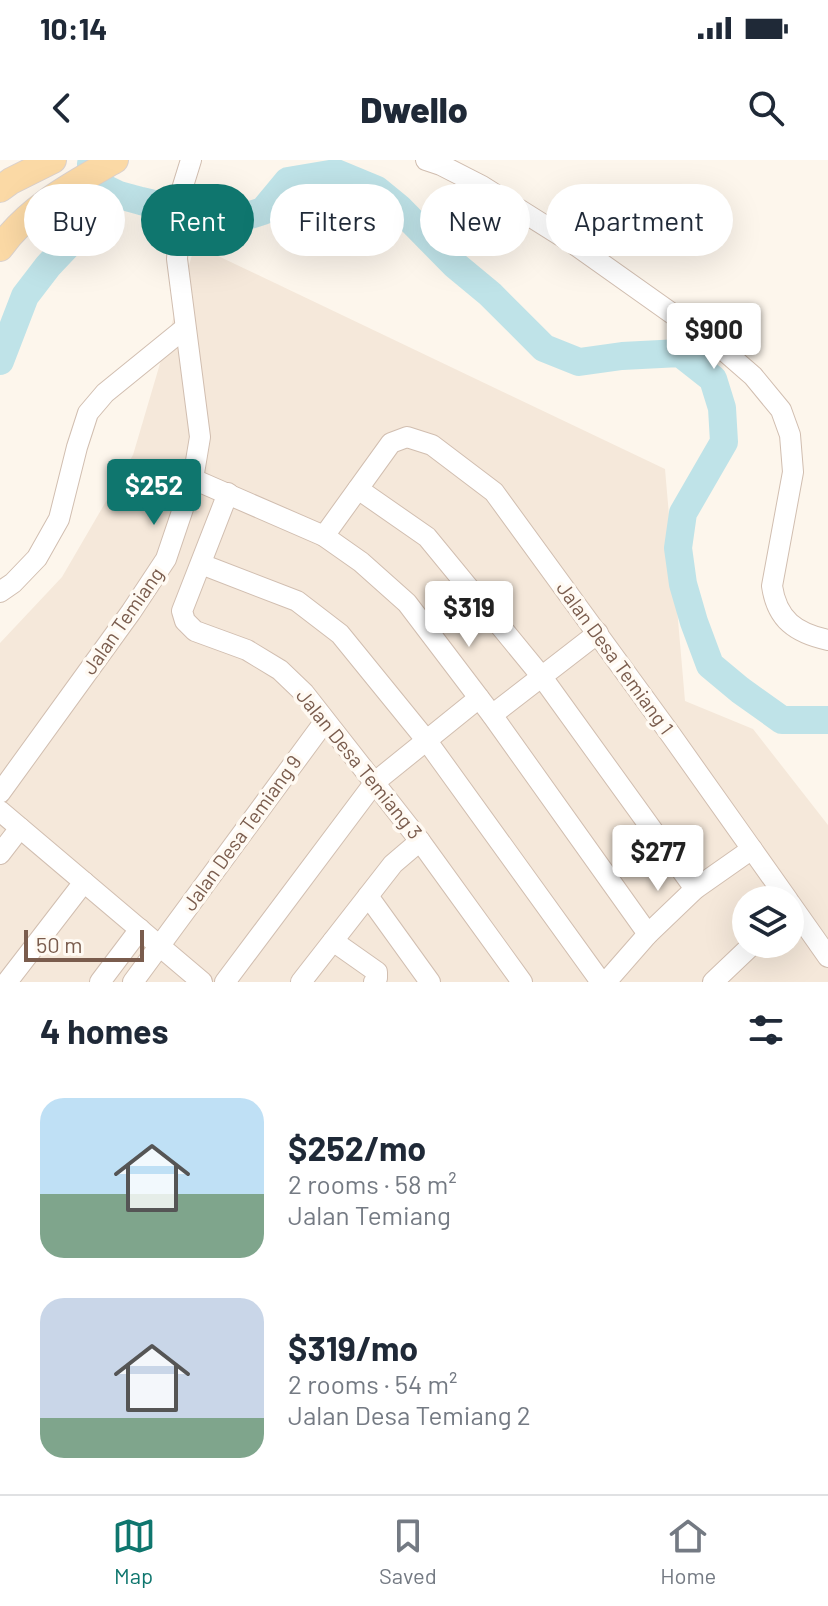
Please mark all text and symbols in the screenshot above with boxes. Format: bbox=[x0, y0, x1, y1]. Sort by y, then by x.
text: 10:14 bbox=[40, 10, 107, 46]
icon: back bbox=[40, 86, 84, 130]
icon: search bbox=[744, 86, 788, 130]
text: Dwello bbox=[360, 87, 468, 130]
chip: Buy bbox=[24, 184, 125, 256]
chip: Rent bbox=[141, 184, 254, 256]
chip: Filters bbox=[270, 184, 404, 256]
chip: New bbox=[420, 184, 530, 256]
chip: Apartment bbox=[546, 184, 733, 256]
pin: $900 bbox=[667, 303, 761, 371]
text: $900 bbox=[685, 313, 743, 344]
pin: $252 bbox=[107, 459, 201, 527]
text: $252 bbox=[125, 469, 183, 500]
street label: Jalan Temiang bbox=[76, 562, 168, 679]
street label: Jalan Desa Temiang 1 bbox=[552, 576, 679, 739]
pin: $319 bbox=[422, 581, 516, 649]
text: $319 bbox=[443, 591, 495, 622]
street label: Jalan Desa Temiang 3 bbox=[292, 683, 428, 843]
street label: Jalan Desa Temiang 9 bbox=[177, 750, 306, 915]
pin: $277 bbox=[611, 825, 705, 893]
text: $277 bbox=[630, 835, 686, 866]
map controls bbox=[732, 886, 804, 958]
button: layers bbox=[732, 886, 804, 958]
scale bar bbox=[24, 926, 144, 962]
text: 50 m bbox=[36, 931, 82, 957]
icon: filters bbox=[744, 1008, 788, 1052]
text: 4 homes bbox=[40, 1010, 169, 1051]
text: $252/mo bbox=[288, 1127, 426, 1168]
icon: home bbox=[104, 1130, 200, 1226]
text: 2 rooms · 58 m² bbox=[288, 1168, 457, 1199]
text: Jalan Temiang bbox=[288, 1199, 451, 1230]
text: $319/mo bbox=[288, 1327, 418, 1368]
icon: home bbox=[104, 1330, 200, 1426]
text: 2 rooms · 54 m² bbox=[288, 1368, 458, 1399]
text: Jalan Desa Temiang 2 bbox=[288, 1399, 531, 1430]
tab: Map bbox=[112, 1514, 156, 1588]
tab: Saved bbox=[379, 1514, 437, 1588]
tab: Home bbox=[660, 1514, 716, 1588]

